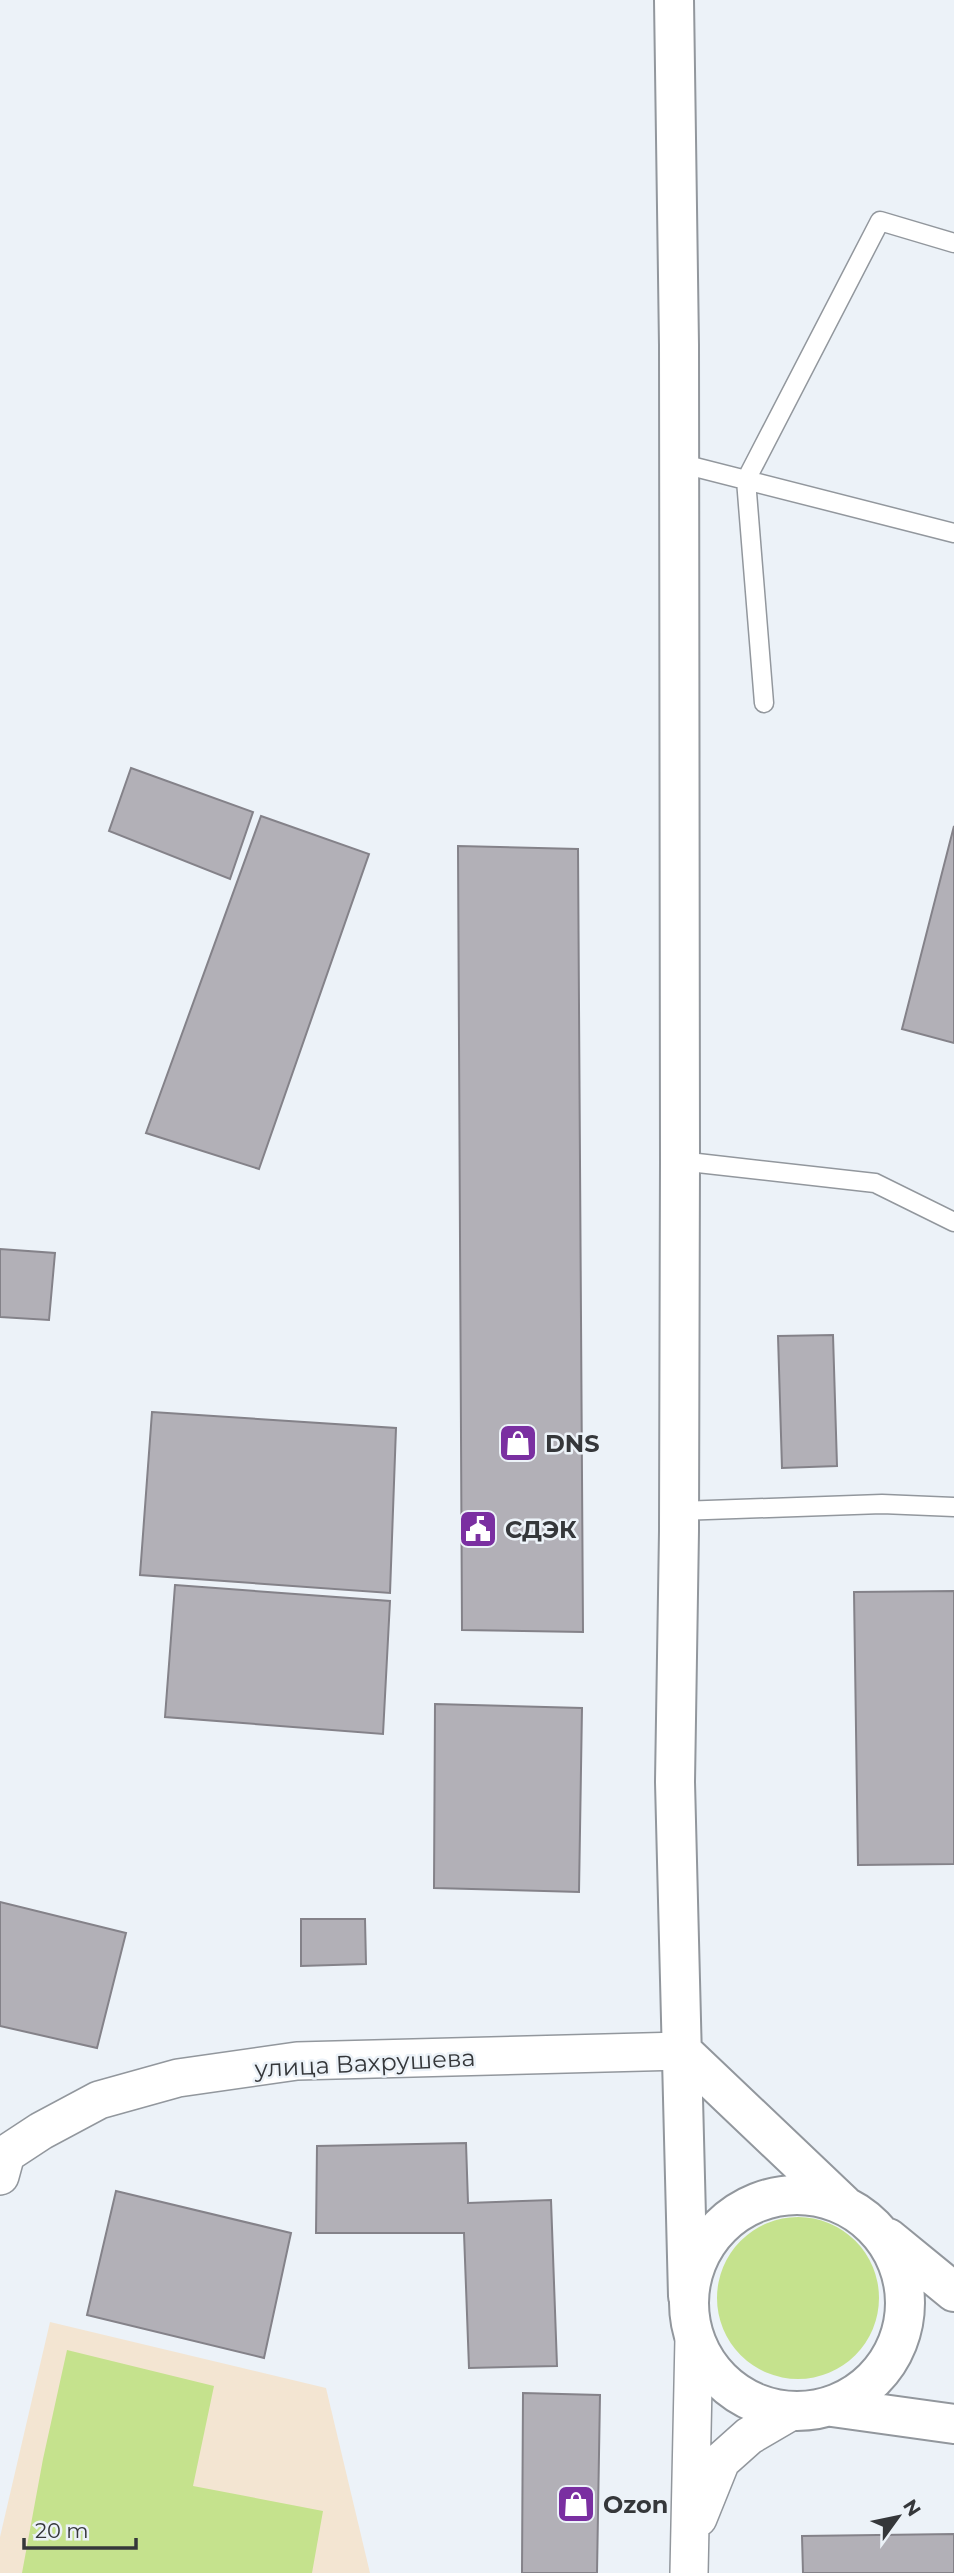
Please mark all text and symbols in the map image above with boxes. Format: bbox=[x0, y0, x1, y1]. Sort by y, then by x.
shop icon: DNS bbox=[497, 1422, 539, 1464]
place label: DNS bbox=[545, 1429, 600, 1458]
public building icon: СДЭК bbox=[457, 1508, 499, 1550]
place label: СДЭК bbox=[505, 1515, 577, 1544]
street label: улица Вахрушева bbox=[253, 2043, 476, 2083]
north arrow bbox=[863, 2482, 933, 2552]
shop icon: Ozon bbox=[555, 2483, 597, 2525]
place label: Ozon bbox=[603, 2490, 668, 2519]
text: N bbox=[898, 2495, 926, 2521]
scale bar bbox=[24, 2506, 136, 2550]
text: 20 m bbox=[35, 2518, 89, 2543]

